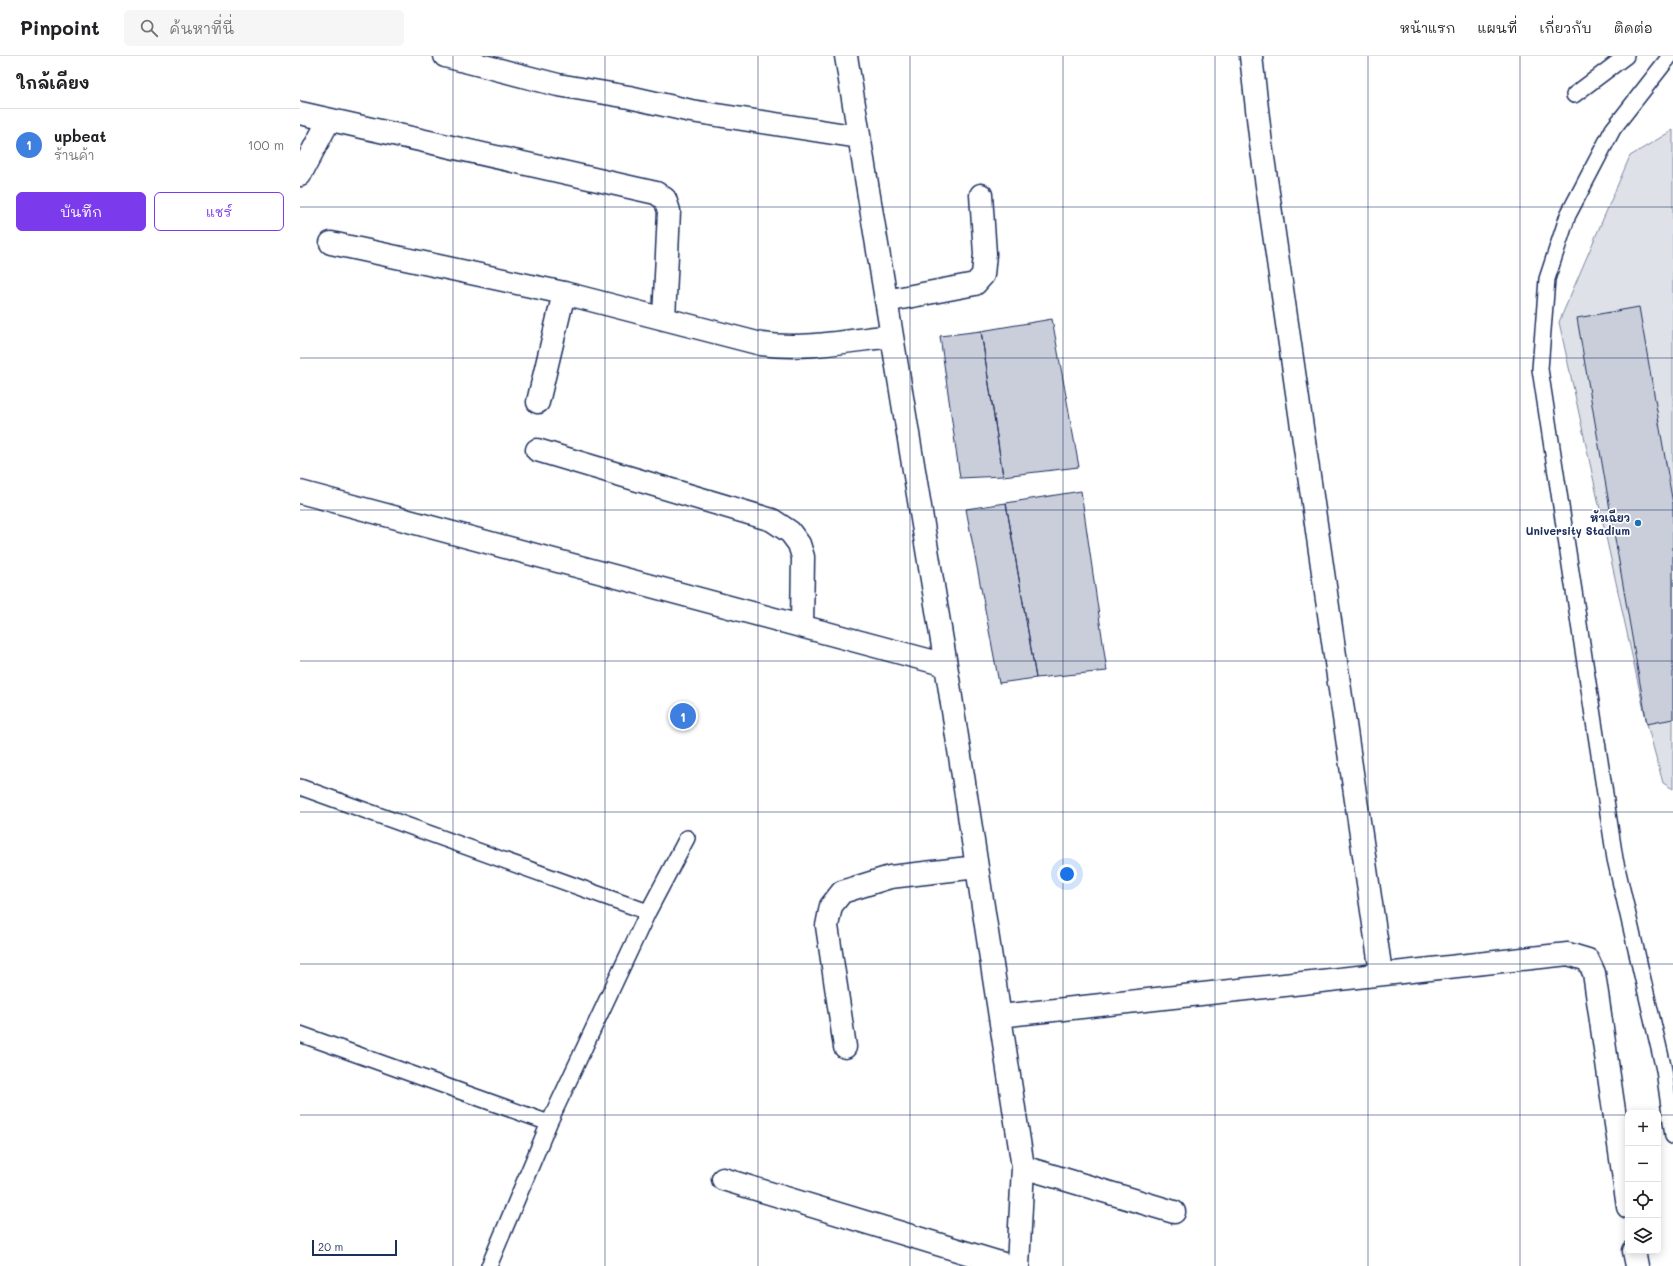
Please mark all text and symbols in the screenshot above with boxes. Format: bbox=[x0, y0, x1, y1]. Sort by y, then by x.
search box bbox=[124, 10, 404, 46]
text: Pinpoint bbox=[20, 15, 100, 40]
icon: search bbox=[138, 17, 160, 39]
text: ค้นหาที่นี่ bbox=[170, 18, 234, 38]
text: หน้าแรก bbox=[1400, 18, 1456, 37]
text: แผนที่ bbox=[1478, 18, 1518, 37]
text: เกี่ยวกับ bbox=[1540, 18, 1592, 37]
text: ติดต่อ bbox=[1614, 18, 1653, 37]
text: ใกล้เคียง bbox=[16, 71, 90, 93]
text: upbeat bbox=[54, 126, 106, 146]
text: 1 bbox=[26, 136, 32, 153]
text: 100 m bbox=[248, 136, 284, 153]
text: ร้านค้า bbox=[54, 146, 95, 163]
button: บันทึก bbox=[16, 192, 146, 231]
button: แชร์ bbox=[154, 192, 284, 231]
place label: หัวเฉียว University Stadium bbox=[1526, 509, 1630, 538]
marker: หัวเฉียว University Stadium bbox=[1633, 518, 1643, 528]
pin: 1 bbox=[670, 701, 696, 731]
your location bbox=[1057, 864, 1077, 884]
map controls bbox=[1625, 1110, 1661, 1254]
button: + bbox=[1625, 1110, 1661, 1146]
button: − bbox=[1625, 1146, 1661, 1182]
button: locate bbox=[1625, 1182, 1661, 1218]
button: layers bbox=[1625, 1218, 1661, 1254]
scale bar bbox=[312, 1238, 397, 1257]
text: 20 m bbox=[318, 1239, 343, 1254]

